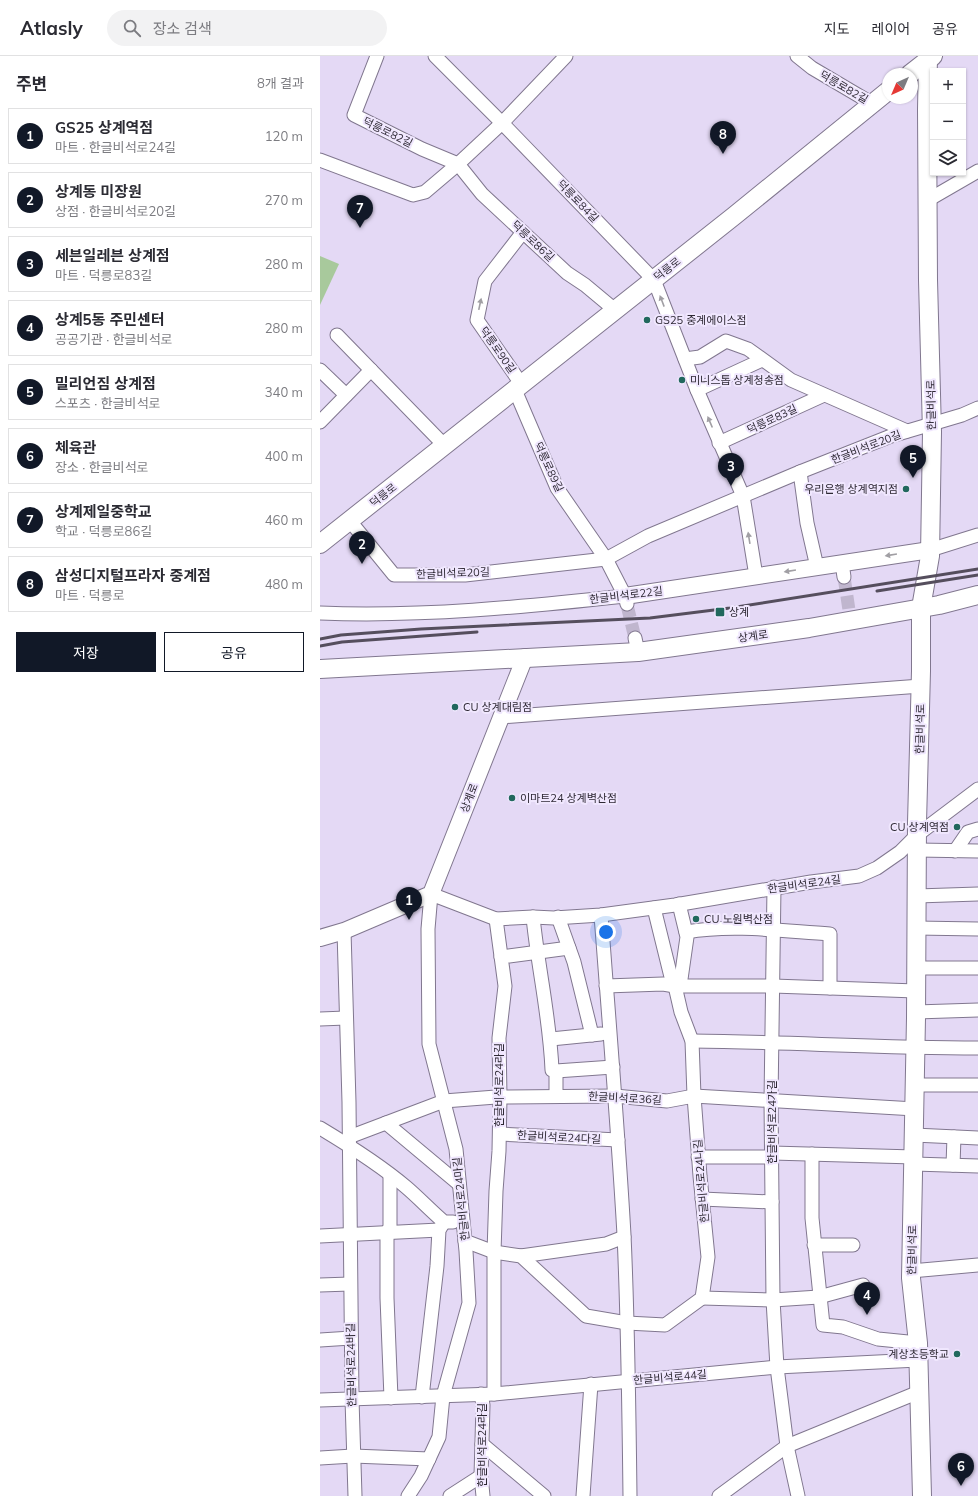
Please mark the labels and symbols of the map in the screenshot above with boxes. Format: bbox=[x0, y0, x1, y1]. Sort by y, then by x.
street label: 덕릉로82길 bbox=[817, 68, 871, 106]
north arrow bbox=[882, 68, 918, 104]
street label: 덕릉로82길 bbox=[361, 114, 415, 150]
pin: 8 bbox=[710, 121, 736, 154]
street label: 덕릉로84길 bbox=[554, 177, 602, 225]
pin: 7 bbox=[347, 195, 373, 228]
street label: 덕릉로86길 bbox=[509, 218, 557, 264]
street label: 덕릉로 bbox=[651, 254, 683, 284]
one-way arrow bbox=[659, 296, 665, 307]
one-way arrow bbox=[478, 298, 484, 311]
place label: GS25 중계에이스점 bbox=[655, 313, 747, 327]
marker: GS25 중계에이스점 bbox=[642, 315, 652, 325]
street label: 덕릉로90길 bbox=[477, 324, 519, 376]
place label: 미니스톱 상계청송점 bbox=[690, 373, 784, 387]
marker: 미니스톱 상계청송점 bbox=[677, 375, 687, 385]
street label: 한글비석로 bbox=[924, 380, 938, 430]
street label: 덕릉로83길 bbox=[745, 401, 799, 437]
one-way arrow bbox=[707, 415, 713, 427]
street label: 한글비석로20길 bbox=[829, 427, 903, 467]
street label: 덕릉로89길 bbox=[531, 440, 567, 494]
pin: 5 bbox=[900, 445, 926, 478]
pin: 3 bbox=[718, 453, 744, 486]
street label: 덕릉로 bbox=[367, 480, 399, 510]
place label: 우리은행 상계역지점 bbox=[804, 482, 898, 496]
marker: 우리은행 상계역지점 bbox=[901, 484, 911, 494]
pin: 2 bbox=[349, 531, 375, 564]
one-way arrow bbox=[746, 531, 752, 544]
one-way arrow bbox=[885, 553, 897, 559]
street label: 한글비석로20길 bbox=[416, 565, 490, 581]
one-way arrow bbox=[784, 568, 796, 574]
street label: 한글비석로22길 bbox=[588, 584, 664, 606]
place label: 상계 bbox=[729, 605, 749, 619]
marker: 상계 bbox=[714, 606, 726, 618]
street label: 상계로 bbox=[737, 627, 769, 645]
place label: CU 상계대림점 bbox=[463, 700, 532, 714]
marker: CU 상계대림점 bbox=[450, 702, 460, 712]
street label: 한글비석로 bbox=[913, 704, 927, 754]
street label: 상계로 bbox=[457, 781, 481, 815]
place label: 이마트24 상계벽산점 bbox=[520, 791, 617, 805]
marker: 이마트24 상계벽산점 bbox=[507, 793, 517, 803]
place label: CU 상계역점 bbox=[890, 820, 949, 834]
marker: CU 상계역점 bbox=[952, 822, 962, 832]
street label: 한글비석로24길 bbox=[766, 872, 842, 896]
pin: 1 bbox=[396, 887, 422, 920]
place label: CU 노원벽산점 bbox=[704, 912, 773, 926]
marker: CU 노원벽산점 bbox=[691, 914, 701, 924]
your location bbox=[596, 922, 616, 942]
street label: 한글비석로24라길 bbox=[492, 1043, 506, 1127]
street label: 한글비석로24가길 bbox=[765, 1080, 779, 1164]
street label: 한글비석로36길 bbox=[588, 1089, 662, 1107]
street label: 한글비석로24다길 bbox=[517, 1128, 601, 1146]
street label: 한글비석로24나길 bbox=[690, 1139, 712, 1223]
street label: 한글비석로24마길 bbox=[450, 1156, 472, 1242]
street label: 한글비석로 bbox=[905, 1225, 919, 1275]
pin: 4 bbox=[854, 1282, 880, 1315]
street label: 한글비석로24바길 bbox=[343, 1323, 359, 1407]
place label: 계상초등학교 bbox=[888, 1347, 949, 1361]
marker: 계상초등학교 bbox=[952, 1349, 962, 1359]
street label: 한글비석로44길 bbox=[633, 1367, 707, 1387]
street label: 한글비석로24라길 bbox=[475, 1403, 489, 1487]
pin: 6 bbox=[948, 1453, 974, 1486]

